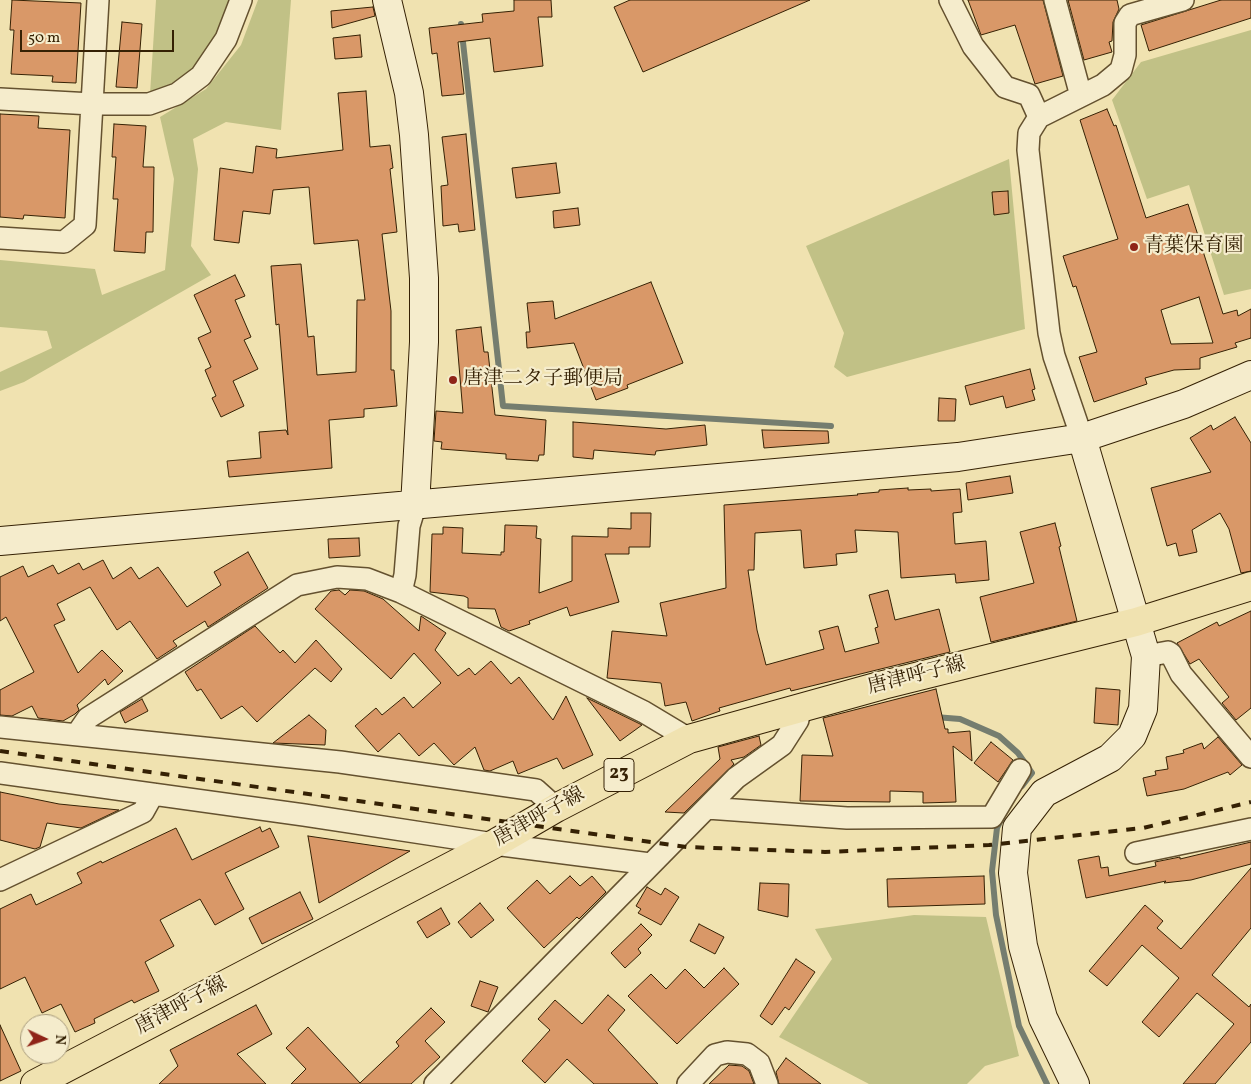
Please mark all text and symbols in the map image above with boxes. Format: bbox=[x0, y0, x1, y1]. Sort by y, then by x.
scale bar bbox=[22, 20, 176, 52]
text: 50 m bbox=[28, 28, 60, 49]
place label: 青葉保育園 bbox=[1144, 235, 1244, 259]
marker: 青葉保育園 bbox=[1128, 241, 1140, 253]
place label: 唐津二タ子郵便局 bbox=[463, 368, 623, 392]
marker: 唐津二タ子郵便局 bbox=[447, 374, 459, 386]
street label: 唐津呼子線 bbox=[866, 653, 968, 701]
road number: 23 bbox=[604, 758, 634, 792]
street label: 唐津呼子線 bbox=[490, 783, 590, 853]
street label: 唐津呼子線 bbox=[132, 973, 232, 1041]
north arrow bbox=[20, 1014, 70, 1064]
text: N bbox=[50, 1034, 69, 1045]

